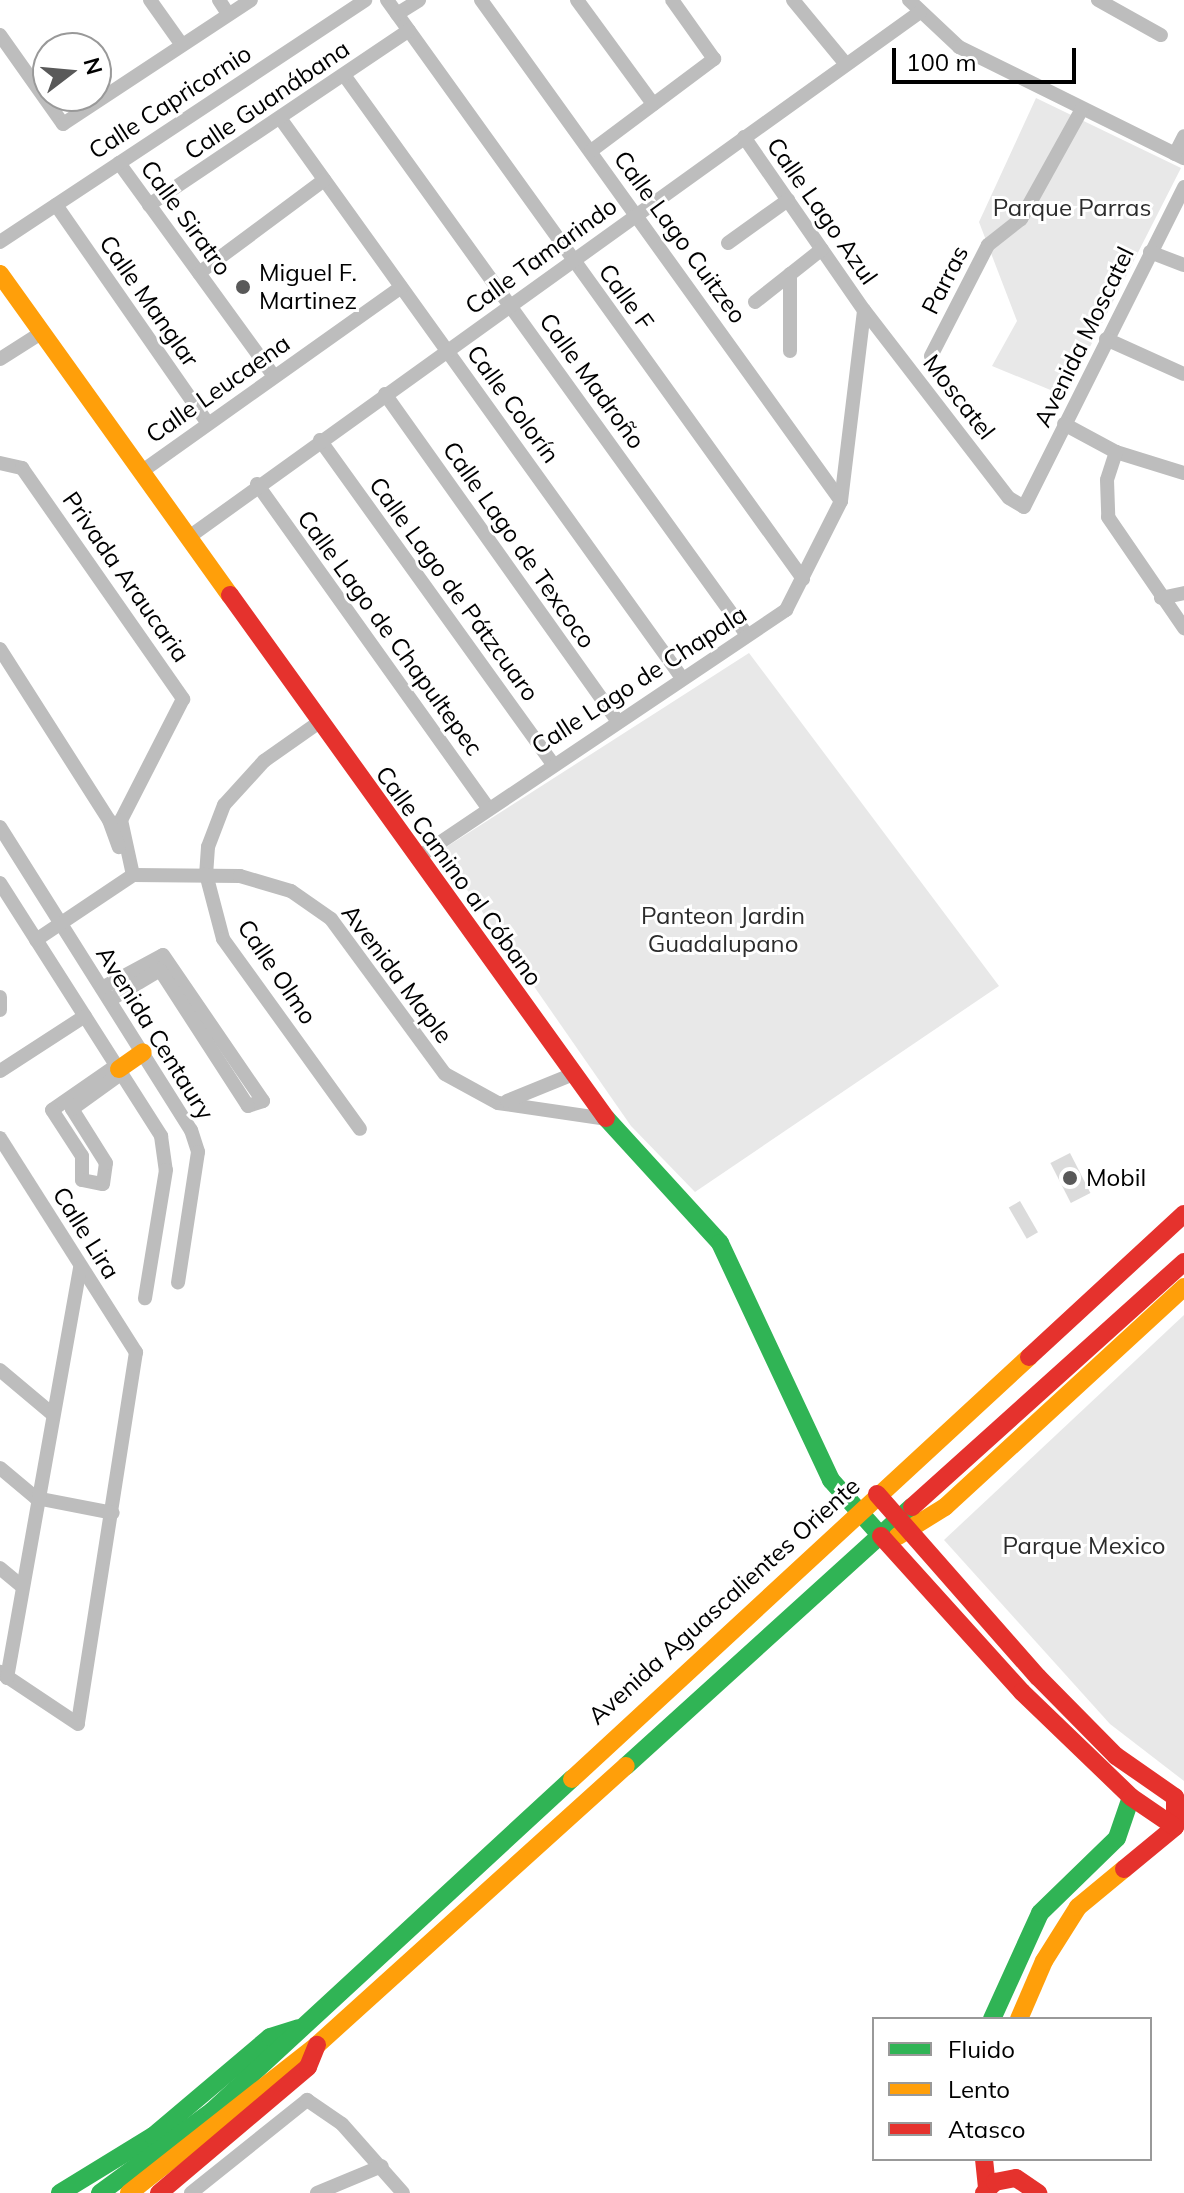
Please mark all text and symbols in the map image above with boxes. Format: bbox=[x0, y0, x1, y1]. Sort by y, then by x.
north arrow bbox=[32, 32, 112, 112]
scale bar bbox=[896, 32, 1080, 82]
street label: Calle Guanábana bbox=[179, 34, 355, 166]
street label: Calle Capricornio bbox=[83, 39, 257, 165]
text: 100 m bbox=[906, 47, 977, 77]
text: N bbox=[77, 54, 109, 78]
street label: Calle Lago Azul bbox=[761, 132, 883, 290]
street label: Calle Lago Cuitzeo bbox=[608, 145, 752, 329]
street label: Calle Siratro bbox=[135, 155, 237, 281]
street label: Calle Tamarindo bbox=[460, 191, 622, 321]
park label: Parque Parras bbox=[993, 194, 1151, 222]
street label: Calle Manglar bbox=[93, 230, 205, 372]
street label: Parras bbox=[916, 241, 974, 319]
street label: Avenida Moscatel bbox=[1028, 242, 1140, 432]
street label: Calle F bbox=[592, 258, 660, 336]
place label: Miguel F. Martinez bbox=[259, 259, 357, 315]
marker: Miguel F. Martinez bbox=[234, 278, 252, 296]
street label: Calle Madroño bbox=[533, 308, 651, 454]
street label: Calle Leucaena bbox=[141, 329, 295, 449]
street label: Calle Colorín bbox=[461, 340, 565, 468]
street label: Moscatel bbox=[917, 349, 1001, 445]
street label: Calle Lago de Texcoco bbox=[437, 436, 601, 654]
street label: Calle Lago de Pátzcuaro bbox=[363, 471, 545, 707]
street label: Privada Araucaria bbox=[56, 486, 196, 668]
street label: Calle Lago de Chapultepec bbox=[291, 505, 489, 761]
street label: Calle Lago de Chapala bbox=[526, 600, 752, 760]
street label: Calle Camino al Cóbano bbox=[370, 760, 548, 992]
street label: Avenida Maple bbox=[336, 899, 458, 1049]
park label: Panteon Jardin Guadalupano bbox=[641, 902, 805, 958]
street label: Calle Olmo bbox=[231, 914, 323, 1030]
street label: Avenida Centaury bbox=[90, 941, 220, 1125]
place label: Mobil bbox=[1086, 1164, 1146, 1192]
marker: Mobil bbox=[1061, 1169, 1079, 1187]
street label: Calle Lira bbox=[47, 1182, 125, 1284]
street label: Avenida Aguascalientes Oriente bbox=[582, 1471, 866, 1731]
park label: Parque Mexico bbox=[1002, 1532, 1166, 1560]
legend bbox=[872, 2017, 1152, 2161]
text: Fluido bbox=[948, 2034, 1015, 2064]
text: Lento bbox=[948, 2074, 1010, 2104]
text: Atasco bbox=[948, 2114, 1025, 2144]

